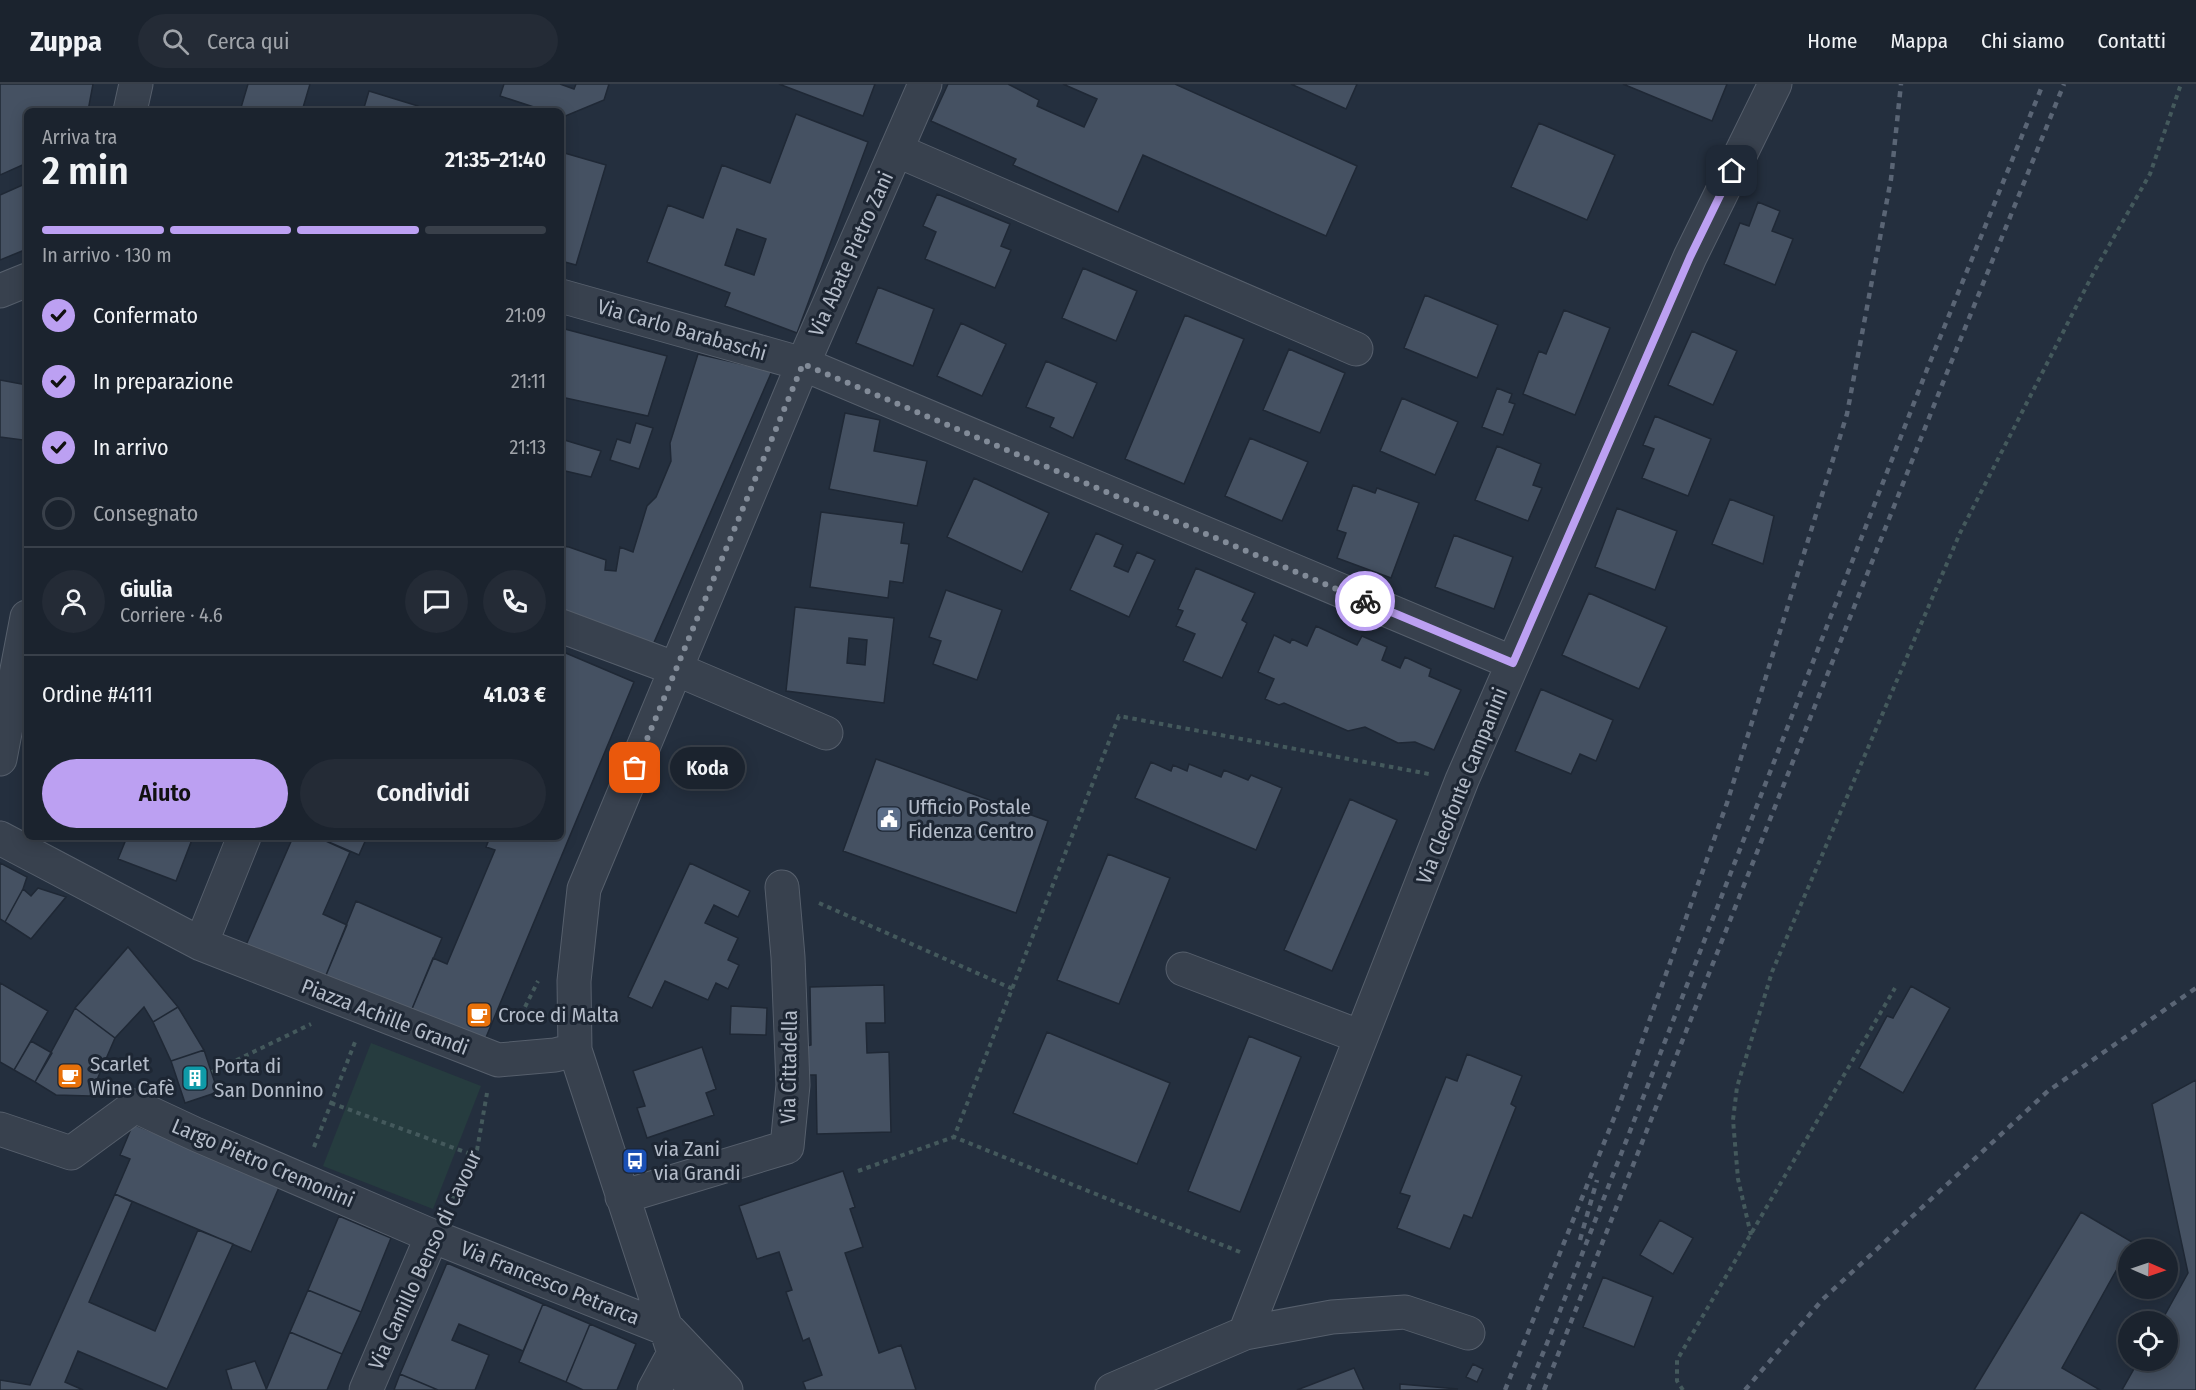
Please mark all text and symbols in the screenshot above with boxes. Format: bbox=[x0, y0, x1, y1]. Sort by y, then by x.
search box bbox=[138, 14, 558, 68]
text: Zuppa bbox=[30, 25, 102, 58]
icon: search bbox=[159, 25, 192, 58]
text: Cerca qui bbox=[207, 28, 290, 55]
text: Home bbox=[1807, 28, 1857, 54]
text: Mappa bbox=[1890, 28, 1948, 54]
text: Chi siamo bbox=[1981, 28, 2065, 54]
text: Contatti bbox=[2098, 28, 2166, 54]
text: Arriva tra bbox=[42, 125, 117, 149]
pin bbox=[1706, 145, 1757, 196]
text: 21:35–21:40 bbox=[445, 146, 546, 173]
text: 2 min bbox=[42, 148, 129, 194]
icon: home bbox=[1715, 154, 1748, 187]
street label: Via Abate Pietro Zani bbox=[803, 167, 899, 341]
text: In arrivo · 130 m bbox=[42, 243, 172, 267]
street label: Via Carlo Barabaschi bbox=[594, 293, 770, 367]
icon: check bbox=[42, 299, 75, 332]
text: Confermato bbox=[93, 302, 198, 329]
text: 21:09 bbox=[506, 303, 546, 327]
icon: check bbox=[42, 365, 75, 398]
text: In preparazione bbox=[93, 368, 234, 395]
text: 21:11 bbox=[511, 369, 546, 393]
icon: check bbox=[42, 431, 75, 464]
text: In arrivo bbox=[93, 434, 168, 461]
text: 21:13 bbox=[510, 435, 546, 459]
text: Consegnato bbox=[93, 500, 198, 527]
button: person bbox=[42, 570, 105, 633]
button: chat bbox=[405, 570, 468, 633]
button: phone bbox=[483, 570, 546, 633]
courier bbox=[1335, 571, 1395, 631]
text: Giulia bbox=[120, 576, 173, 603]
icon: bike bbox=[1349, 585, 1382, 618]
text: Corriere · 4.6 bbox=[120, 603, 223, 627]
text: Ordine #4111 bbox=[42, 681, 153, 708]
text: 41.03 € bbox=[484, 681, 546, 708]
street label: Via Cleofonte Campanini bbox=[1411, 684, 1513, 888]
pin bbox=[609, 742, 660, 793]
callout: Koda bbox=[671, 747, 746, 789]
icon: bag bbox=[618, 751, 651, 784]
text: Koda bbox=[686, 756, 729, 780]
button: Aiuto bbox=[42, 759, 288, 828]
button: Condividi bbox=[300, 759, 546, 828]
place label: Ufficio Postale Fidenza Centro bbox=[908, 794, 1034, 844]
public building icon: Ufficio Postale Fidenza Centro bbox=[874, 804, 904, 834]
street label: Piazza Achille Grandi bbox=[298, 973, 472, 1061]
cafe icon: Croce di Malta bbox=[464, 1000, 494, 1030]
place label: Croce di Malta bbox=[498, 1002, 619, 1028]
street label: Via Cittadella bbox=[775, 1010, 803, 1124]
place label: Scarlet Wine Cafè bbox=[90, 1051, 175, 1101]
place label: Porta di San Donnino bbox=[214, 1053, 324, 1103]
cafe icon: Scarlet Wine Cafè bbox=[55, 1061, 85, 1091]
building icon: Porta di San Donnino bbox=[180, 1063, 210, 1093]
street label: Largo Pietro Cremonini bbox=[168, 1113, 358, 1213]
place label: via Zani via Grandi bbox=[654, 1136, 740, 1186]
street label: Via Camillo Benso di Cavour bbox=[363, 1146, 488, 1374]
bus stop icon: via Zani via Grandi bbox=[620, 1146, 650, 1176]
street label: Via Francesco Petrarca bbox=[457, 1235, 643, 1331]
north arrow bbox=[2118, 1239, 2178, 1299]
map controls bbox=[2118, 1239, 2178, 1371]
button: locate bbox=[2118, 1311, 2178, 1371]

